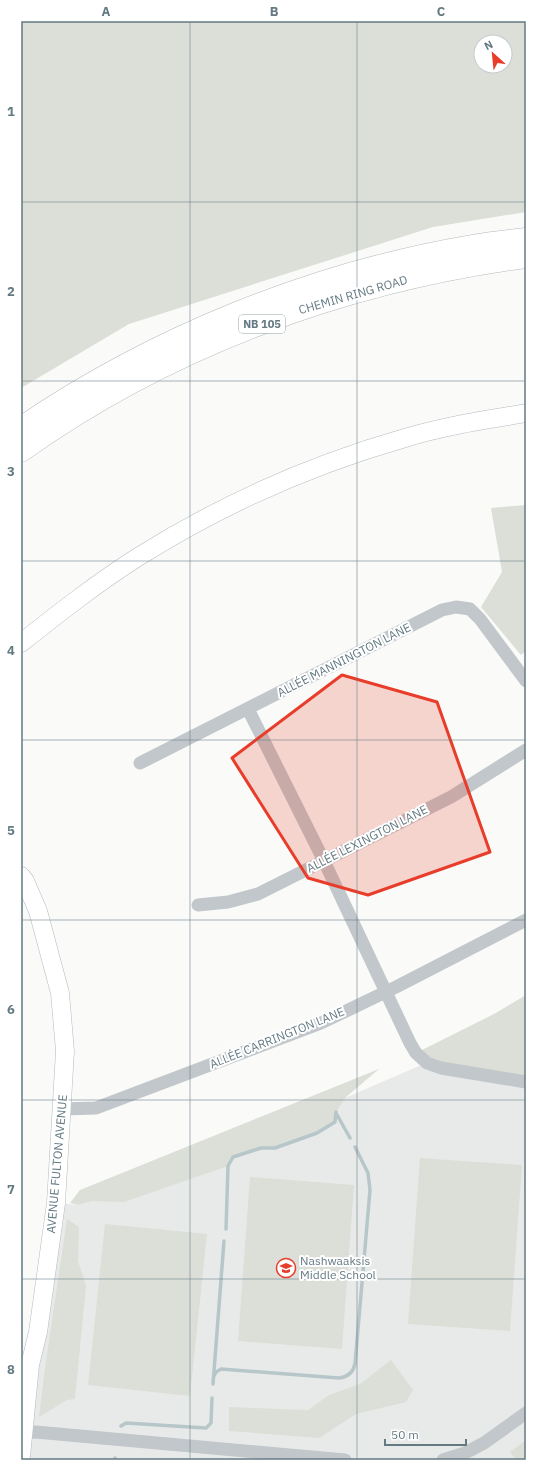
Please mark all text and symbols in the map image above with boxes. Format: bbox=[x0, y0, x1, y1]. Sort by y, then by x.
text: A bbox=[102, 3, 111, 20]
text: B bbox=[270, 3, 279, 20]
text: C bbox=[437, 3, 446, 20]
north arrow bbox=[473, 34, 513, 74]
text: N bbox=[482, 37, 495, 53]
text: 1 bbox=[7, 103, 15, 120]
street label: CHEMIN RING ROAD bbox=[297, 272, 409, 317]
text: 2 bbox=[7, 283, 15, 300]
road number: NB 105 bbox=[239, 315, 285, 333]
text: 3 bbox=[7, 463, 15, 480]
street label: ALLÉE MANNINGTON LANE bbox=[274, 619, 413, 700]
text: 4 bbox=[7, 642, 15, 659]
street label: ALLÉE LEXINGTON LANE bbox=[304, 801, 430, 876]
text: 5 bbox=[7, 822, 15, 839]
text: 6 bbox=[7, 1001, 15, 1018]
street label: ALLÉE CARRINGTON LANE bbox=[207, 1004, 346, 1071]
street label: AVENUE FULTON AVENUE bbox=[43, 1094, 70, 1234]
text: 7 bbox=[7, 1181, 15, 1198]
place label: Nashwaaksis Middle School bbox=[300, 1253, 376, 1282]
school or university icon: Nashwaaksis Middle School bbox=[275, 1257, 297, 1279]
text: 8 bbox=[7, 1361, 15, 1378]
scale bar bbox=[385, 1421, 466, 1447]
text: 50 m bbox=[391, 1427, 419, 1442]

